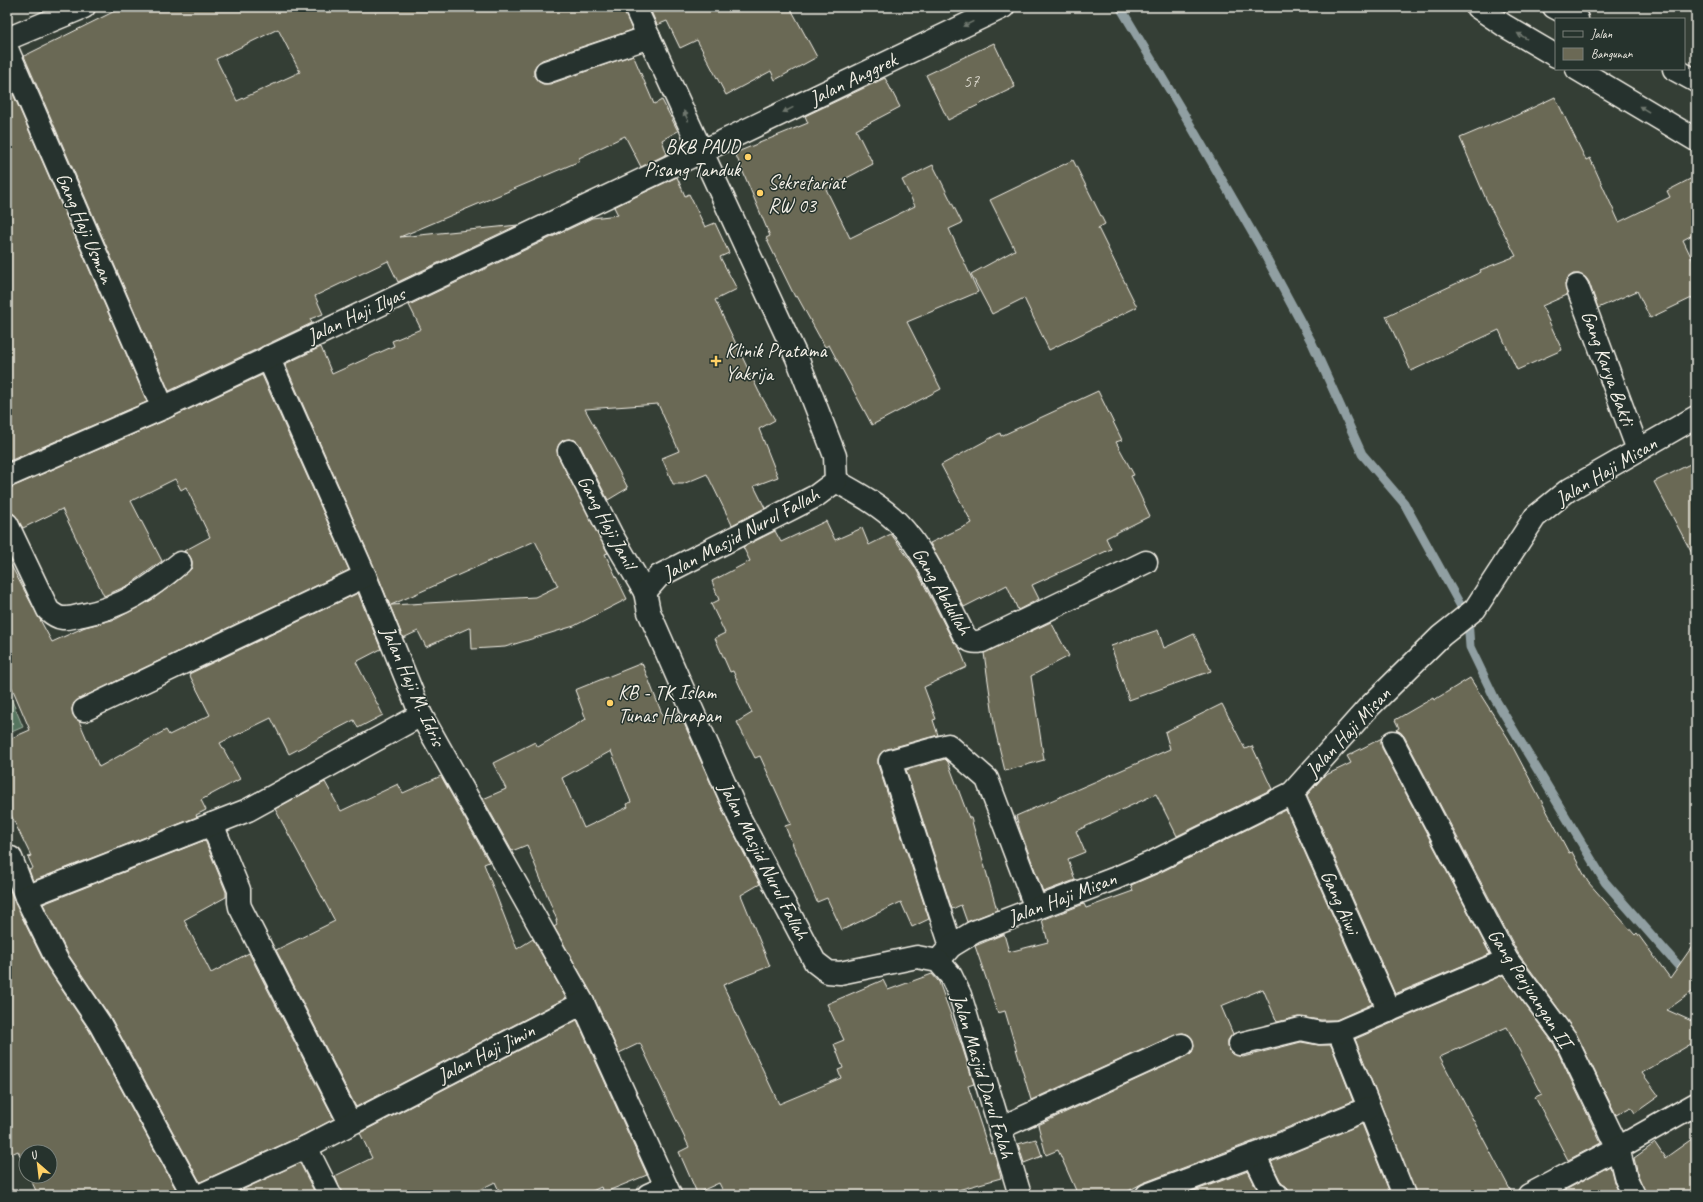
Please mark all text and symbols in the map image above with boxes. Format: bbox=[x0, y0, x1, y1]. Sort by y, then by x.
legend bbox=[1555, 18, 1685, 70]
one-way arrow bbox=[962, 21, 974, 27]
text: Jalan bbox=[1590, 26, 1613, 42]
one-way arrow bbox=[1516, 33, 1528, 40]
street label: Jalan Anggrek bbox=[804, 46, 902, 111]
text: Bangunan bbox=[1591, 46, 1633, 62]
house number: 57 bbox=[963, 70, 980, 92]
one-way arrow bbox=[1638, 105, 1650, 112]
one-way arrow bbox=[782, 107, 794, 113]
one-way arrow bbox=[683, 110, 689, 122]
place label: BKB PAUD Pisang Tanduk bbox=[644, 134, 742, 182]
marker: BKB PAUD Pisang Tanduk bbox=[743, 152, 753, 162]
street label: Gang Haji Usman bbox=[50, 169, 120, 288]
place label: Sekretariat RW 03 bbox=[768, 170, 848, 218]
marker: Sekretariat RW 03 bbox=[755, 188, 765, 198]
street label: Jalan Haji Ilyas bbox=[302, 280, 411, 349]
street label: Gang Karya Bakti bbox=[1576, 307, 1641, 431]
place label: Klinik Pratama Yakrija bbox=[725, 338, 828, 386]
marker: Klinik Pratama Yakrija bbox=[710, 355, 722, 367]
street label: Jalan Haji Misan bbox=[1550, 430, 1662, 512]
street label: Gang Haji Janil bbox=[572, 471, 644, 576]
street label: Jalan Masjid Nurul Fallah bbox=[658, 481, 825, 586]
street label: Gang Abdullah bbox=[907, 543, 978, 641]
street label: Jalan Haji M. Idris bbox=[375, 621, 451, 752]
place label: KB - TK Islam Tunas Harapan bbox=[618, 680, 722, 728]
street label: Jalan Haji Misan bbox=[1299, 681, 1397, 783]
marker: KB - TK Islam Tunas Harapan bbox=[605, 698, 615, 708]
street label: Jalan Masjid Nurul Fallah bbox=[713, 777, 815, 946]
street label: Jalan Haji Misan bbox=[1003, 866, 1121, 930]
street label: Gang Aiwi bbox=[1315, 866, 1366, 940]
street label: Gang Perjuangan II bbox=[1482, 924, 1580, 1055]
street label: Jalan Masjid Darul Falah bbox=[946, 990, 1020, 1162]
street label: Jalan Haji Jimin bbox=[432, 1017, 540, 1089]
north arrow bbox=[18, 1144, 58, 1184]
text: U bbox=[28, 1146, 41, 1163]

